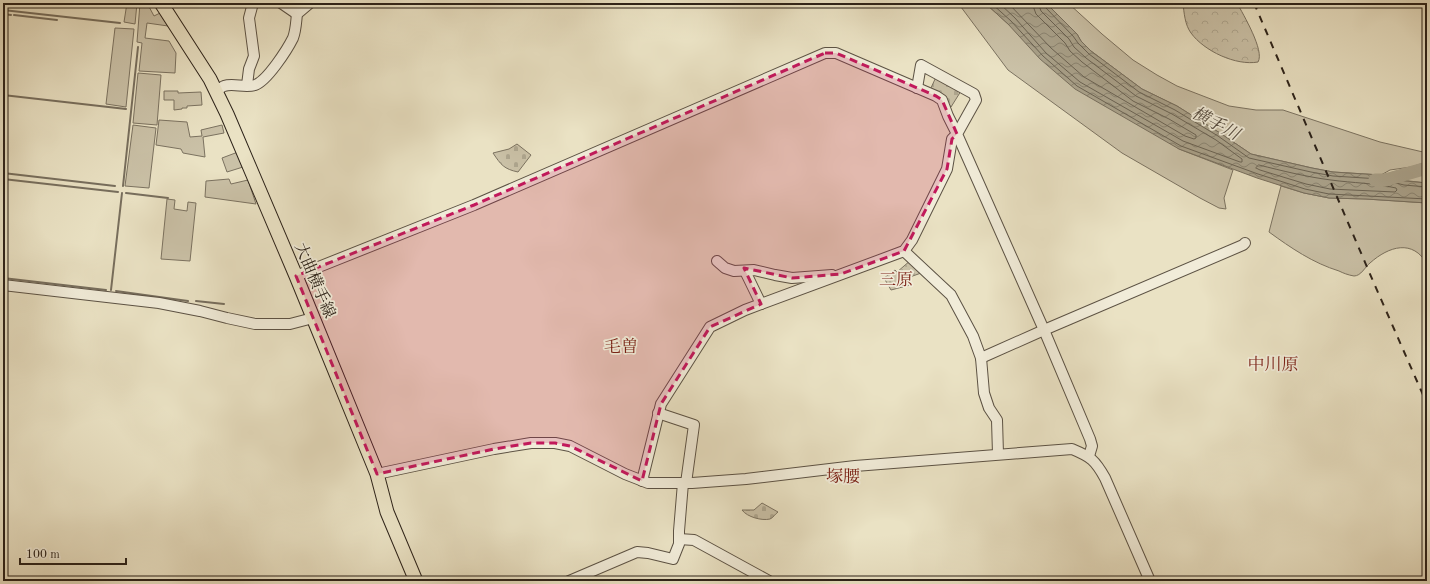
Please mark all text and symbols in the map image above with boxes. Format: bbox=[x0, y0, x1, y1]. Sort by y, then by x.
water label: 横手川 bbox=[1189, 103, 1245, 145]
street label: 大曲横手線 bbox=[291, 240, 339, 321]
district label: 三原 bbox=[879, 270, 913, 289]
district label: 毛曽 bbox=[604, 337, 638, 356]
district label: 中川原 bbox=[1248, 355, 1299, 374]
district label: 塚腰 bbox=[826, 467, 860, 486]
scale bar bbox=[20, 540, 126, 566]
text: 100 m bbox=[26, 549, 60, 561]

